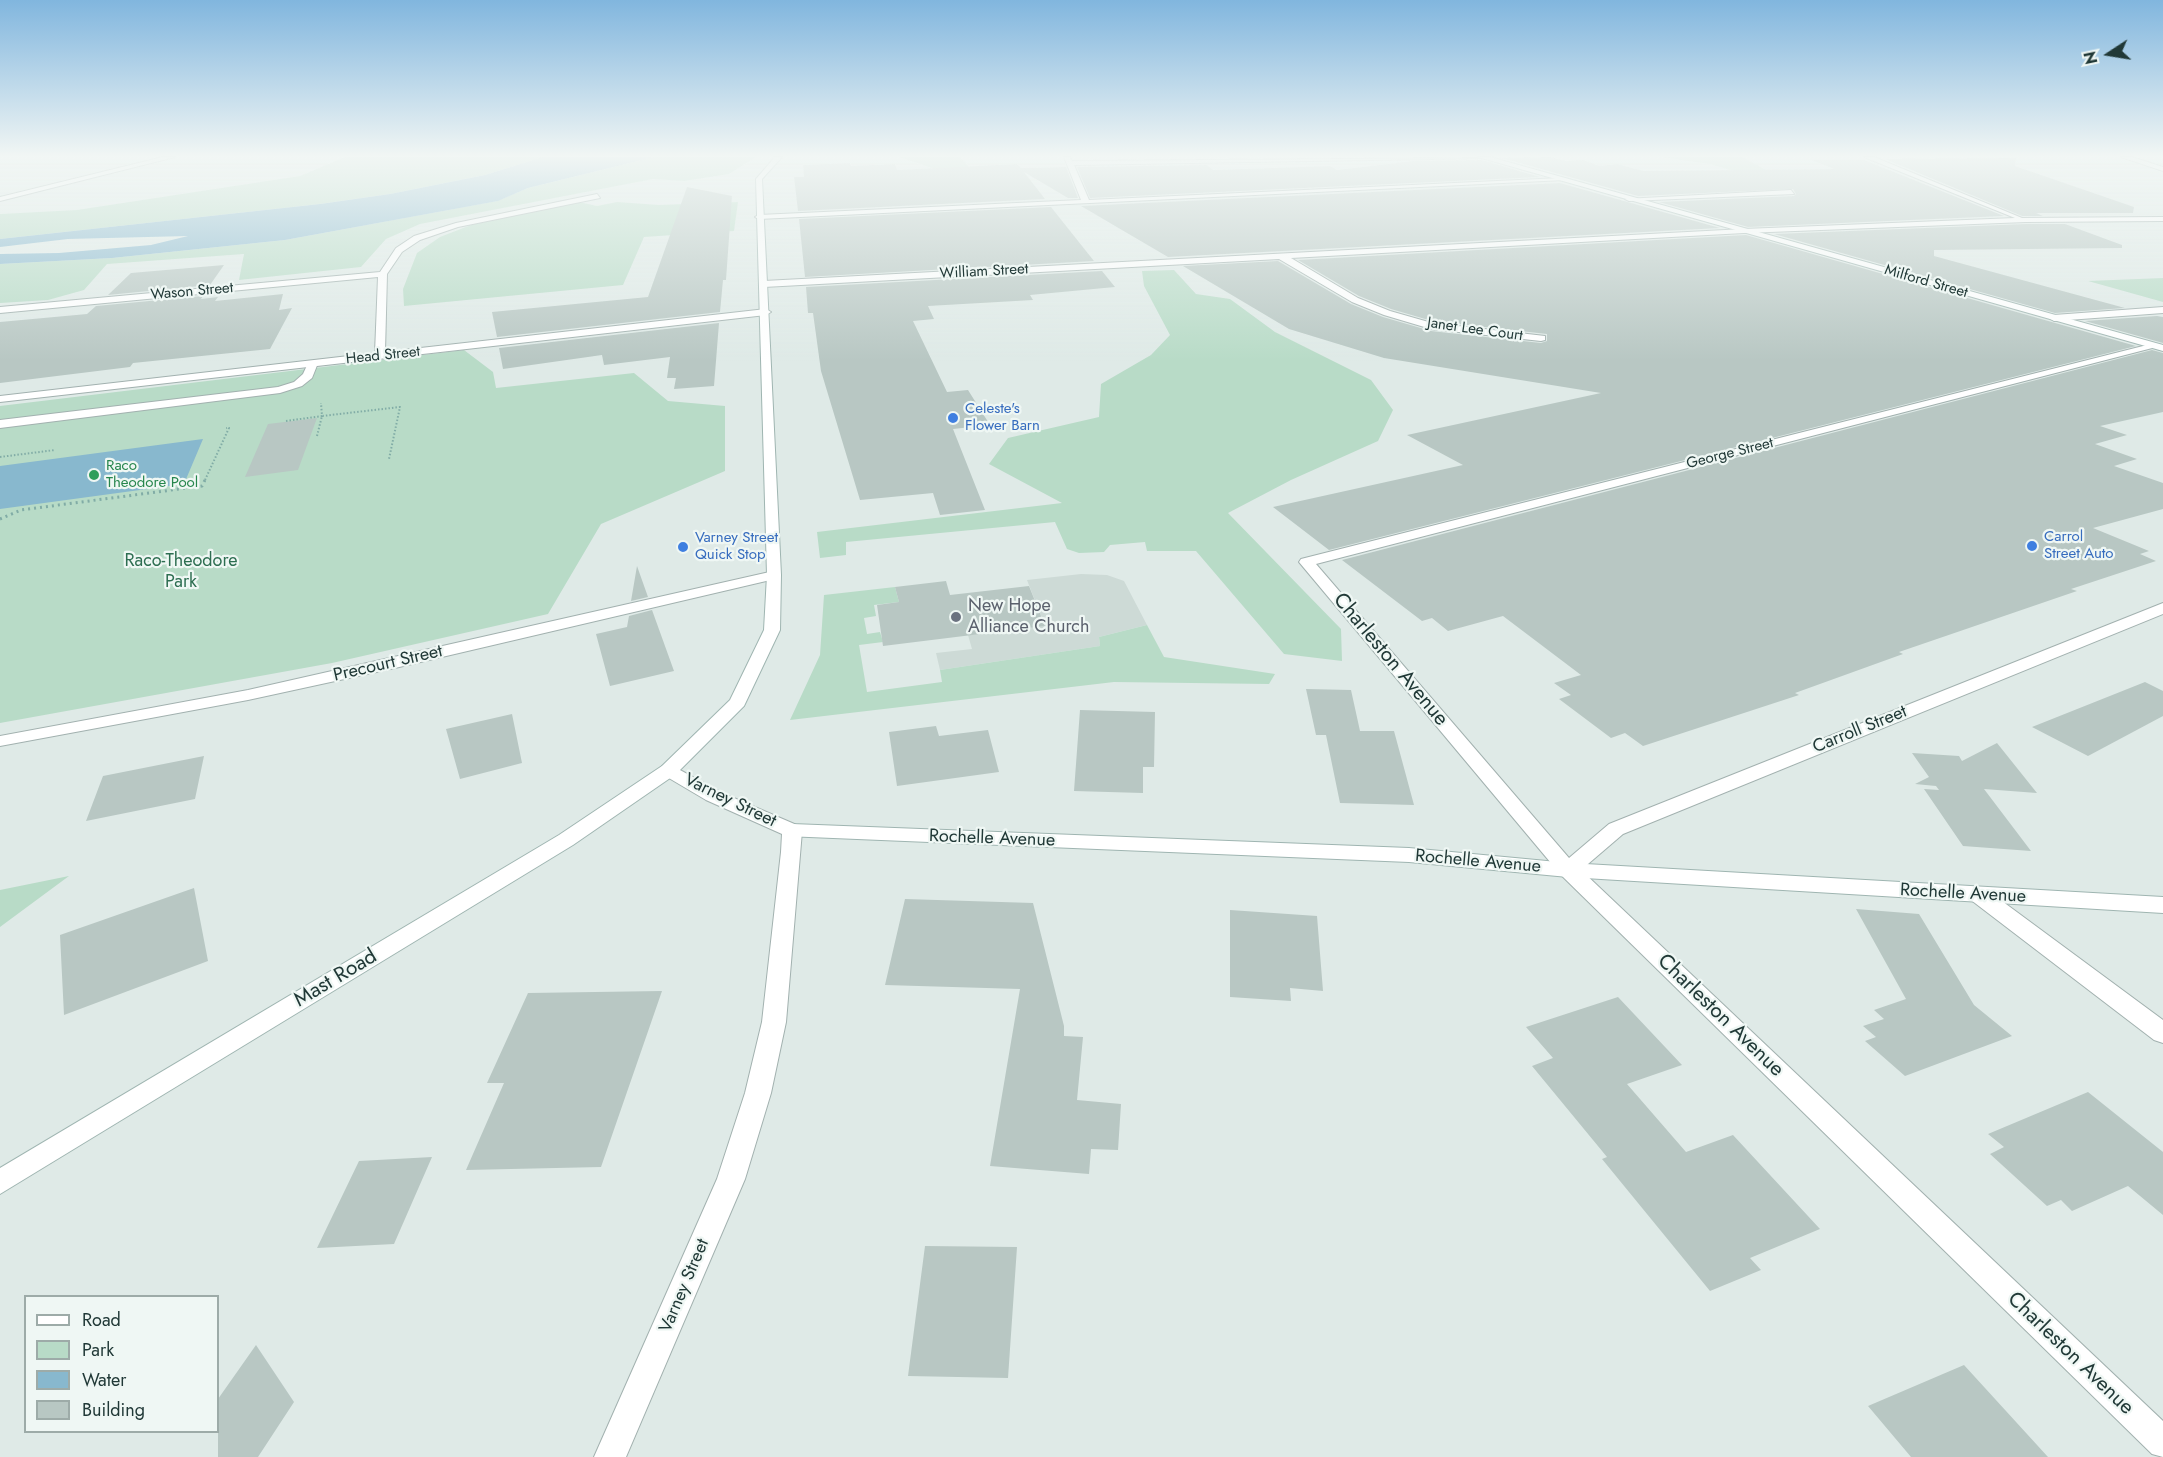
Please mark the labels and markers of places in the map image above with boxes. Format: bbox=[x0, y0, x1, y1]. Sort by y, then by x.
place label: Celeste's Flower Barn bbox=[965, 400, 1040, 435]
marker: Celeste's Flower Barn bbox=[946, 411, 960, 425]
place label: Raco Theodore Pool bbox=[106, 457, 198, 492]
marker: Raco Theodore Pool bbox=[87, 468, 101, 482]
place label: Carrol Street Auto bbox=[2044, 528, 2114, 563]
place label: Varney Street Quick Stop bbox=[695, 529, 778, 564]
marker: Carrol Street Auto bbox=[2025, 539, 2039, 553]
marker: Varney Street Quick Stop bbox=[676, 540, 690, 554]
place label: New Hope Alliance Church bbox=[968, 596, 1089, 638]
marker: New Hope Alliance Church bbox=[949, 610, 963, 624]

